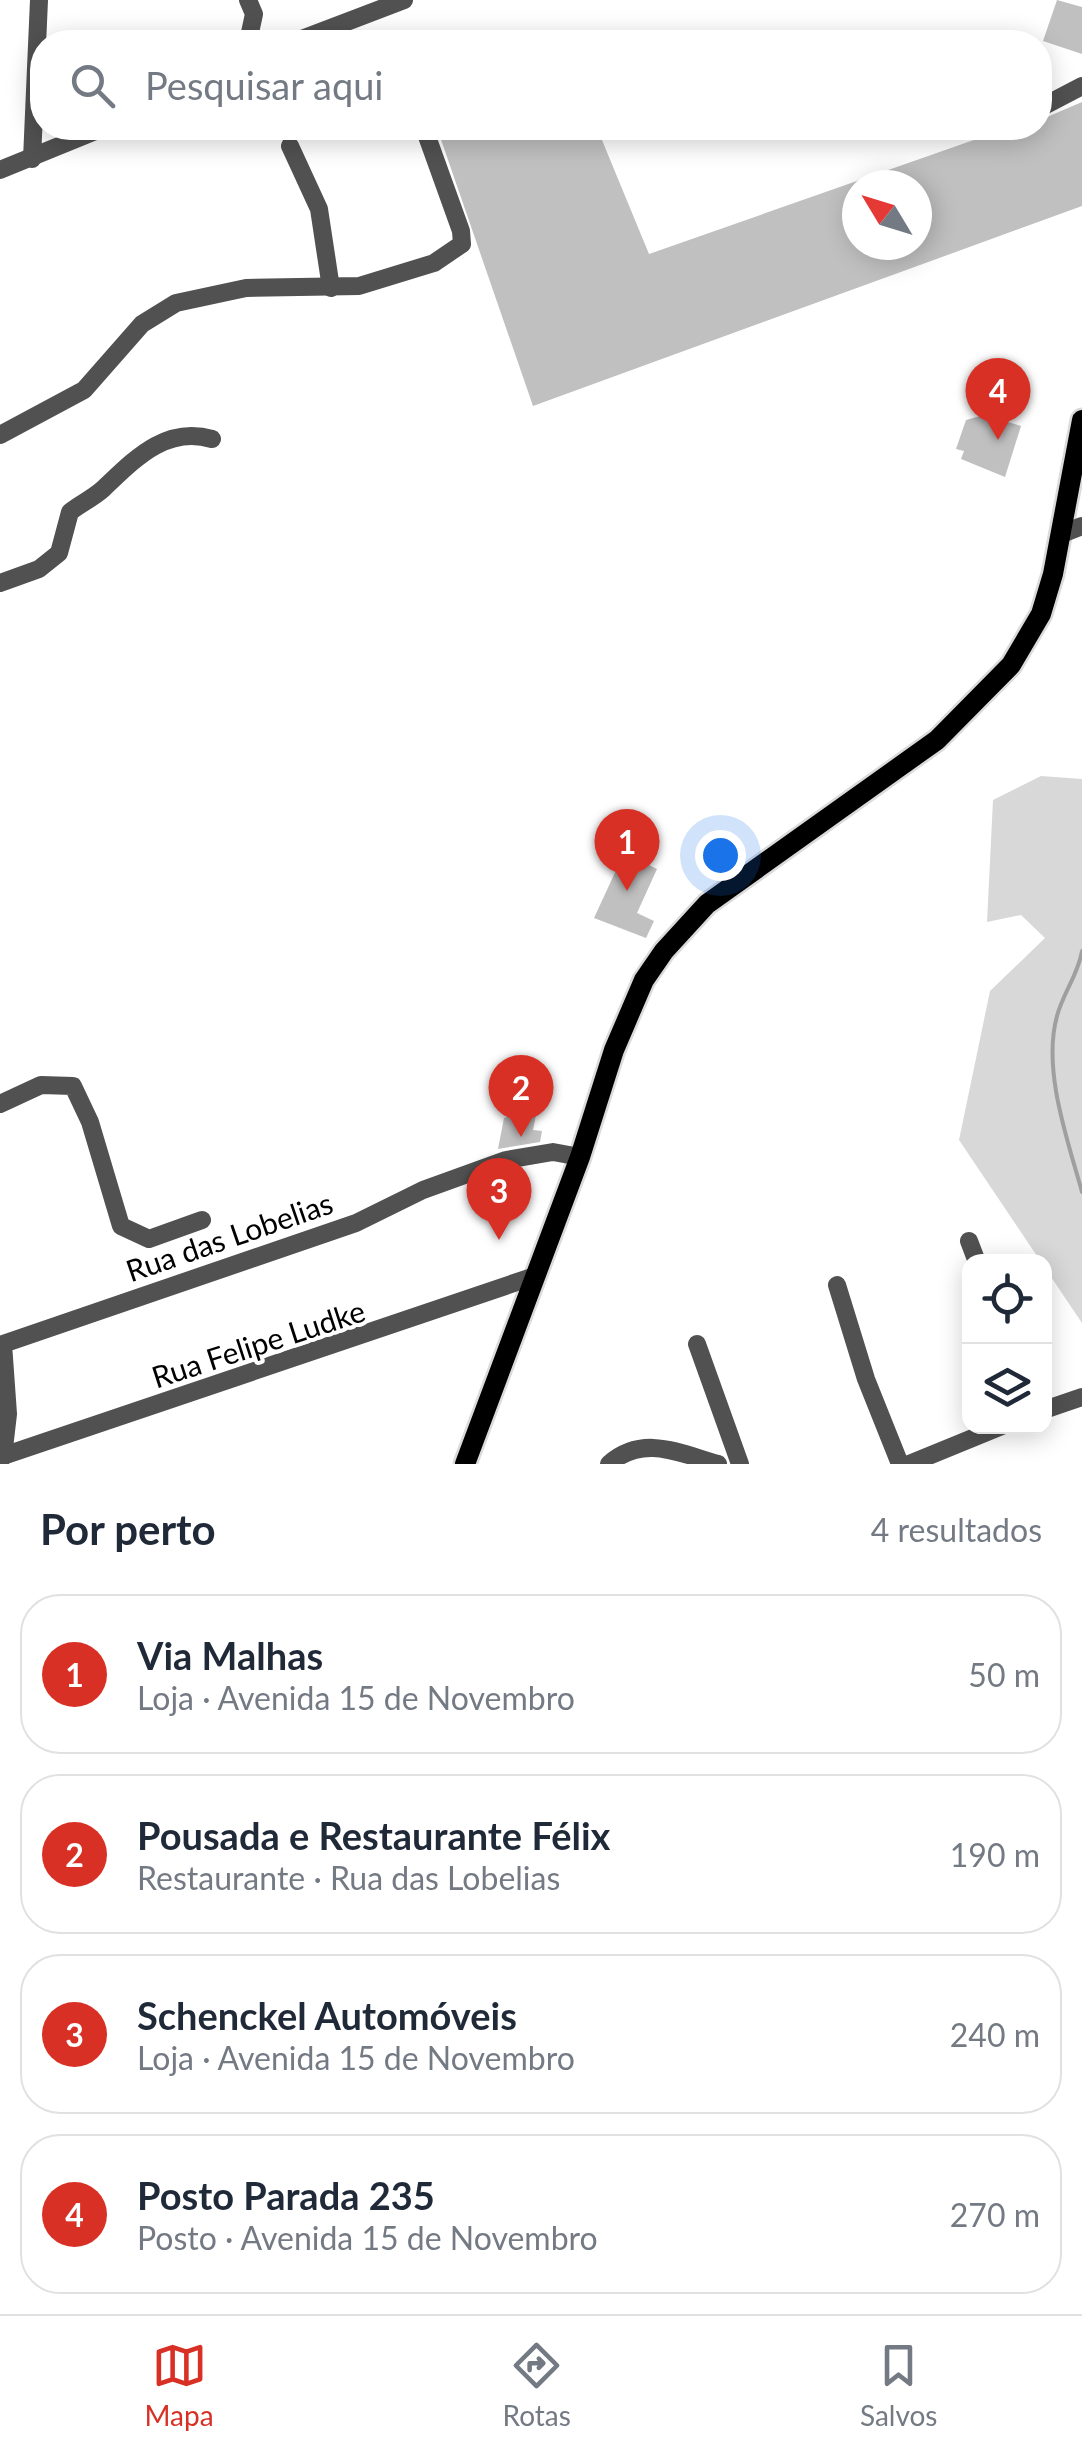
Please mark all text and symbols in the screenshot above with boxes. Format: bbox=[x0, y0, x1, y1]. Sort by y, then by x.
search box bbox=[30, 30, 1052, 140]
icon: search bbox=[65, 58, 120, 113]
text: Pesquisar aqui bbox=[145, 62, 384, 108]
north arrow bbox=[842, 170, 932, 260]
pin: 4 bbox=[966, 358, 1030, 440]
pin: 1 bbox=[594, 808, 660, 891]
your location bbox=[695, 830, 746, 881]
pin: 2 bbox=[488, 1054, 554, 1137]
pin: 3 bbox=[466, 1158, 532, 1240]
street label: Rua das Lobelias bbox=[121, 1184, 337, 1288]
map controls bbox=[962, 1254, 1052, 1434]
button: locate bbox=[962, 1254, 1052, 1344]
street label: Rua Felipe Ludke bbox=[147, 1292, 369, 1394]
button: layers bbox=[962, 1344, 1052, 1434]
text: Por perto bbox=[40, 1504, 216, 1554]
text: 4 resultados bbox=[871, 1510, 1042, 1549]
text: Via Malhas bbox=[137, 1632, 323, 1678]
text: 1 bbox=[65, 1655, 84, 1694]
text: 50 m bbox=[968, 1655, 1040, 1694]
text: Loja · Avenida 15 de Novembro bbox=[137, 1678, 575, 1717]
text: Pousada e Restaurante Félix bbox=[137, 1812, 610, 1858]
text: 2 bbox=[65, 1835, 84, 1874]
text: 190 m bbox=[950, 1835, 1040, 1874]
text: Restaurante · Rua das Lobelias bbox=[137, 1858, 560, 1897]
text: Schenckel Automóveis bbox=[137, 1992, 517, 2038]
text: 3 bbox=[65, 2015, 84, 2054]
text: 240 m bbox=[950, 2015, 1040, 2054]
text: Loja · Avenida 15 de Novembro bbox=[137, 2038, 575, 2077]
text: Posto Parada 235 bbox=[137, 2172, 435, 2218]
text: 4 bbox=[65, 2195, 84, 2234]
text: 270 m bbox=[950, 2195, 1040, 2234]
text: Posto · Avenida 15 de Novembro bbox=[137, 2218, 598, 2257]
tab: Mapa bbox=[144, 2338, 214, 2432]
tab: Rotas bbox=[503, 2338, 571, 2432]
tab: Salvos bbox=[860, 2338, 937, 2432]

